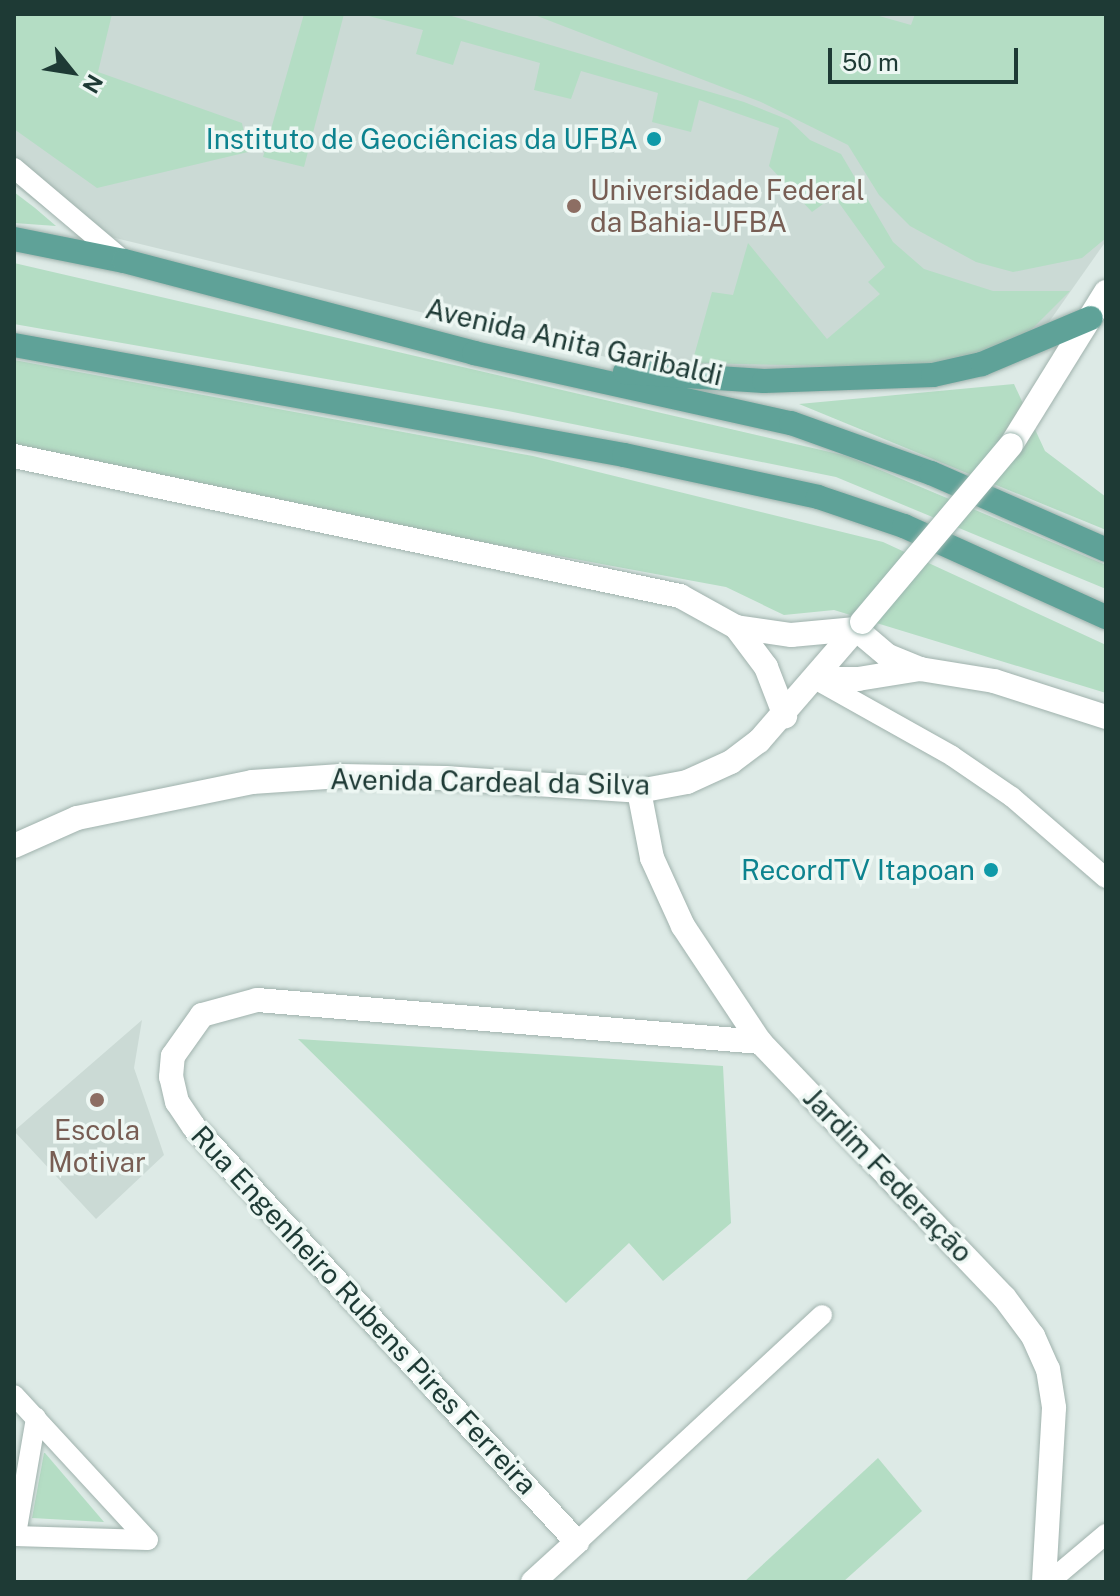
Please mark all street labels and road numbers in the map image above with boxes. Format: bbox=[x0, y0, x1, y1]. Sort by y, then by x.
street label: Avenida Anita Garibaldi bbox=[422, 291, 726, 393]
street label: Avenida Cardeal da Silva bbox=[329, 762, 651, 802]
street label: Jardim Federação bbox=[796, 1081, 980, 1269]
street label: Rua Engenheiro Rubens Pires Ferreira bbox=[184, 1119, 544, 1501]

